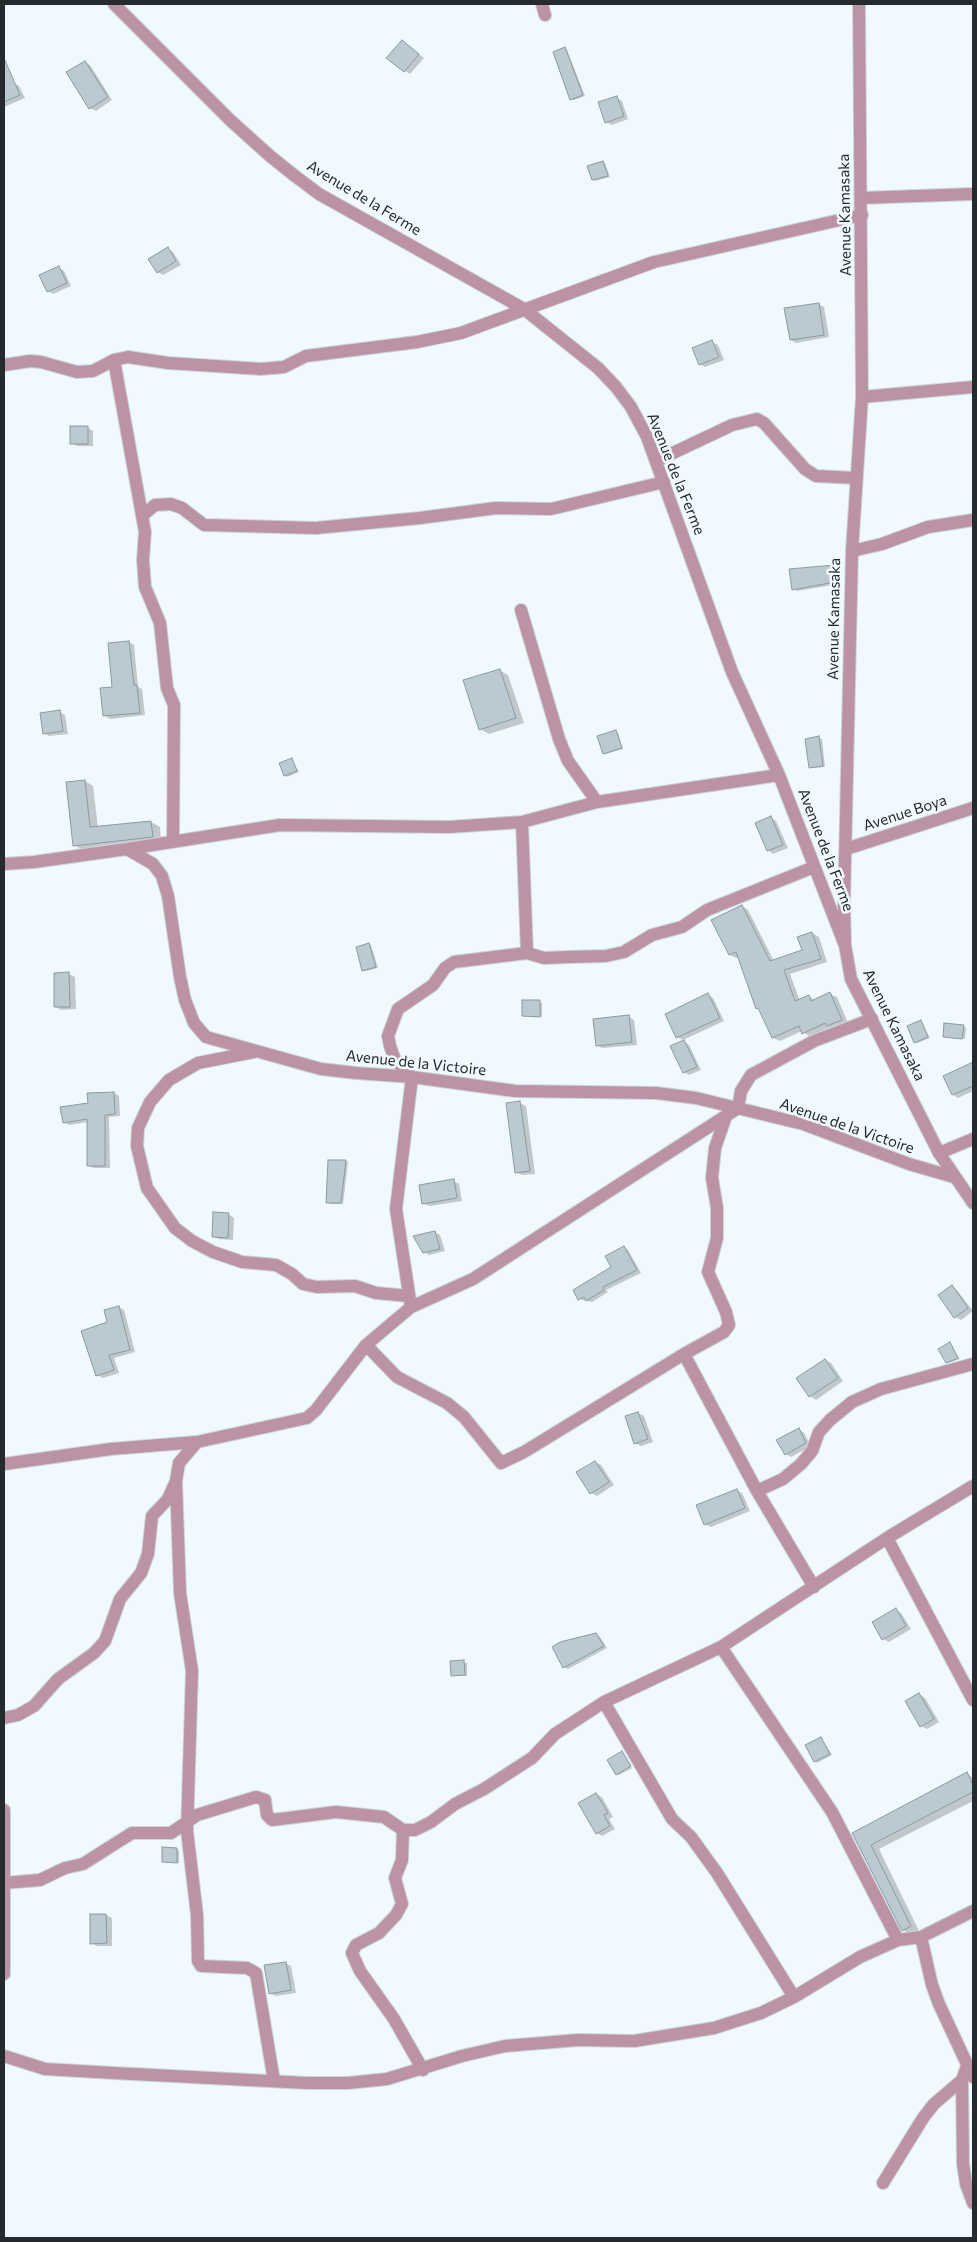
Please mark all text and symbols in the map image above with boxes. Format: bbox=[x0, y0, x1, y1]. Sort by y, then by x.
street label: Avenue Kamasaka bbox=[835, 154, 855, 276]
street label: Avenue de la Ferme bbox=[304, 157, 424, 239]
street label: Avenue de la Ferme bbox=[643, 410, 709, 538]
street label: Avenue Kamasaka bbox=[824, 558, 844, 680]
street label: Avenue de la Ferme bbox=[794, 786, 858, 914]
street label: Avenue Boya bbox=[861, 791, 949, 835]
street label: Avenue Kamasaka bbox=[859, 966, 929, 1084]
street label: Avenue de la Victoire bbox=[345, 1047, 487, 1079]
street label: Avenue de la Victoire bbox=[777, 1095, 917, 1157]

